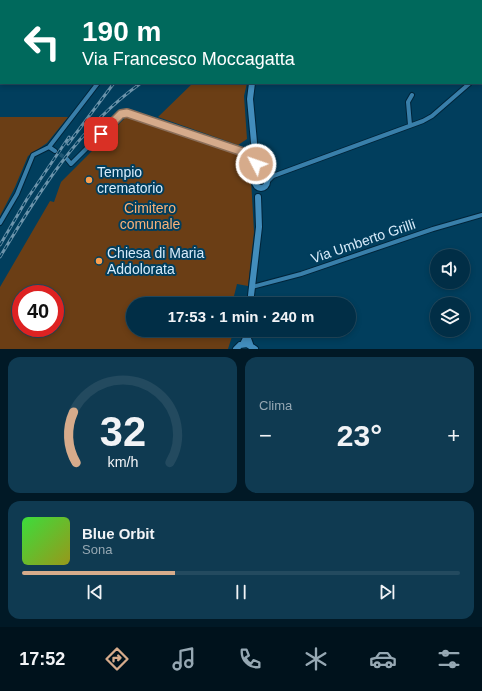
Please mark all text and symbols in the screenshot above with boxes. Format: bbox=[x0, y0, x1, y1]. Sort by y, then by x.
icon: left bbox=[16, 16, 68, 68]
text: 190 m bbox=[82, 16, 161, 47]
text: Via Francesco Moccagatta bbox=[82, 49, 295, 69]
pin bbox=[84, 117, 118, 151]
icon: arrive bbox=[90, 123, 112, 145]
position arrow bbox=[235, 143, 277, 185]
place label: Tempio crematorio bbox=[97, 164, 163, 196]
marker: Tempio crematorio bbox=[84, 175, 94, 185]
park label: Cimitero comunale bbox=[120, 200, 181, 232]
street label: Via Umberto Grilli bbox=[309, 216, 417, 266]
place label: Chiesa di Maria Addolorata bbox=[107, 245, 204, 277]
map controls bbox=[430, 249, 470, 337]
button: sound bbox=[430, 249, 470, 289]
marker: Chiesa di Maria Addolorata bbox=[94, 256, 104, 266]
speed limit sign: 40 bbox=[12, 285, 64, 337]
button: layers bbox=[430, 297, 470, 337]
text: 17:53 · 1 min · 240 m bbox=[168, 308, 314, 325]
text: Clima bbox=[259, 398, 292, 413]
text: 32 bbox=[99, 408, 146, 455]
text: 23° bbox=[337, 419, 382, 452]
text: − bbox=[259, 423, 272, 448]
text: + bbox=[447, 423, 460, 448]
text: km/h bbox=[107, 454, 138, 470]
text: Blue Orbit bbox=[82, 525, 155, 542]
text: Sona bbox=[82, 542, 112, 557]
icon: previous bbox=[84, 581, 106, 603]
icon: pause bbox=[230, 581, 252, 603]
icon: next bbox=[376, 581, 398, 603]
icon: directions bbox=[103, 645, 131, 673]
icon: music bbox=[170, 645, 198, 673]
icon: phone bbox=[236, 645, 264, 673]
icon: climate bbox=[302, 645, 330, 673]
icon: car bbox=[369, 645, 397, 673]
icon: filters bbox=[435, 645, 463, 673]
text: 17:52 bbox=[19, 649, 65, 669]

